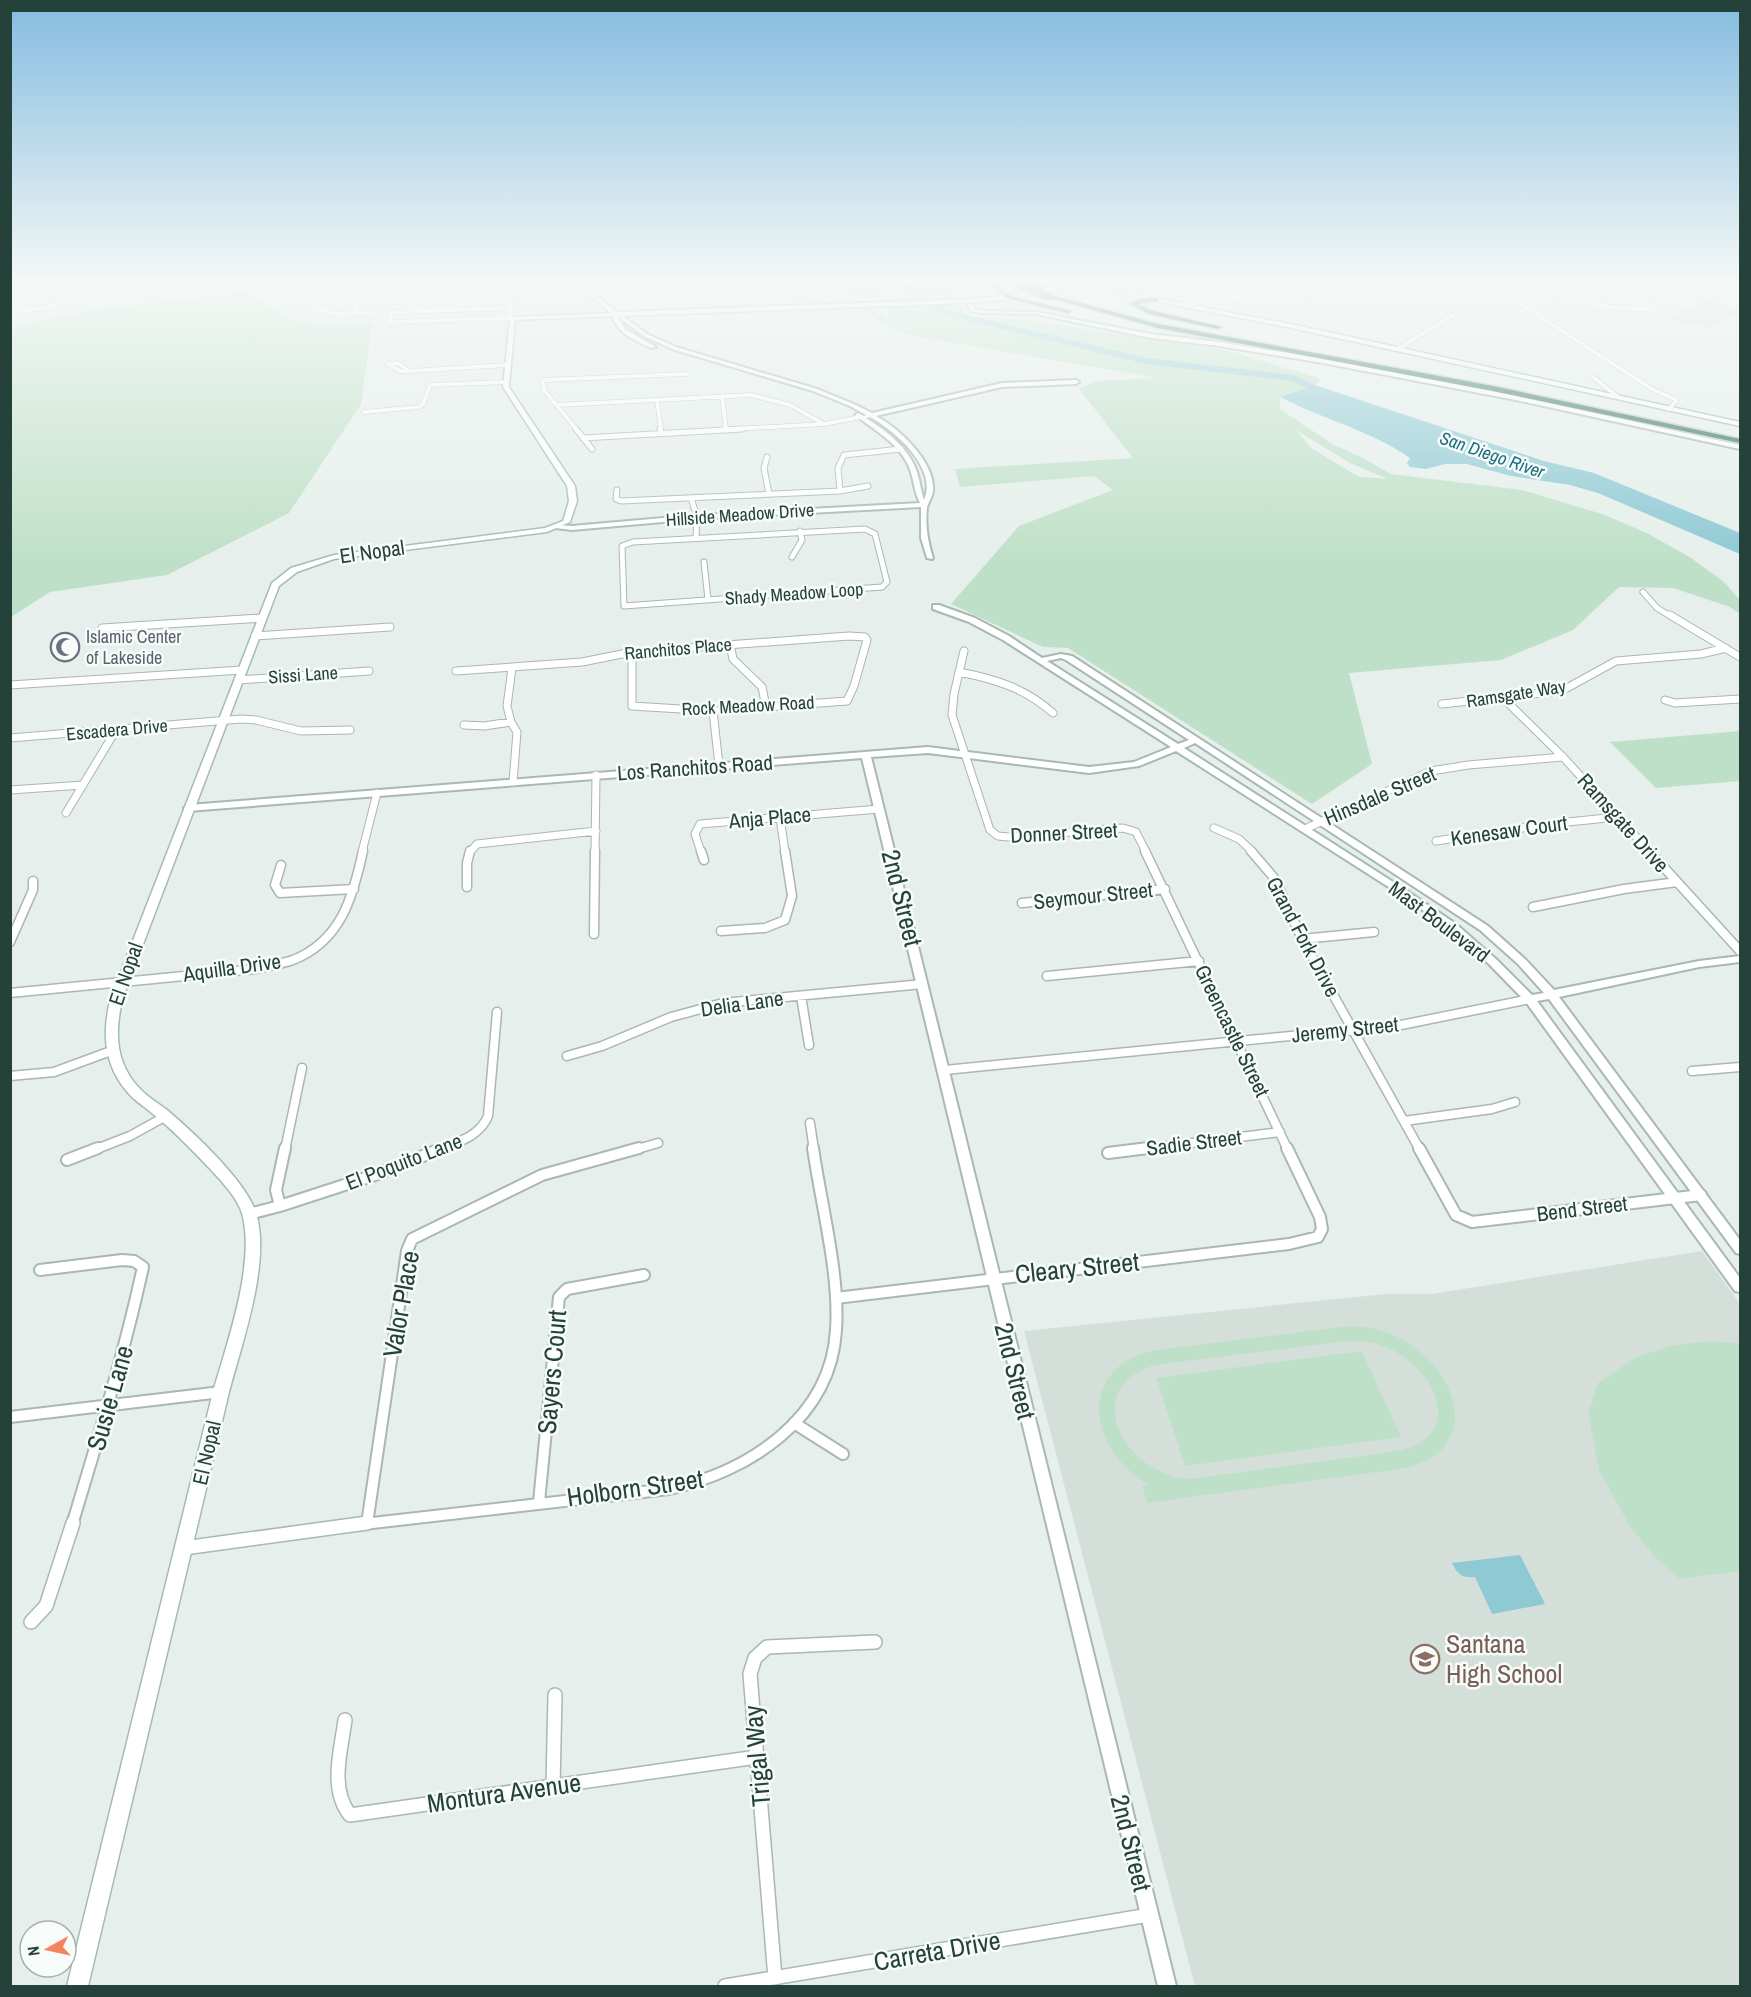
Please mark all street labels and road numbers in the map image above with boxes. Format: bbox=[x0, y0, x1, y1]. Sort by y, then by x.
street label: Hillside Meadow Drive bbox=[665, 497, 815, 532]
street label: El Nopal bbox=[338, 533, 406, 570]
street label: Shady Meadow Loop bbox=[724, 576, 864, 611]
street label: Ranchitos Place bbox=[623, 631, 733, 666]
street label: Sissi Lane bbox=[267, 660, 339, 689]
street label: Ramsgate Way bbox=[1464, 673, 1568, 714]
street label: Rock Meadow Road bbox=[681, 690, 815, 721]
street label: Escadera Drive bbox=[65, 713, 169, 746]
street label: Los Ranchitos Road bbox=[616, 748, 774, 787]
street label: Hinsdale Street bbox=[1320, 759, 1440, 832]
street label: Ramsgate Drive bbox=[1571, 767, 1676, 879]
street label: Anja Place bbox=[727, 799, 812, 836]
street label: Kenesaw Court bbox=[1449, 808, 1569, 853]
street label: Donner Street bbox=[1010, 815, 1118, 850]
street label: 2nd Street bbox=[874, 846, 931, 950]
street label: Grand Fork Drive bbox=[1260, 872, 1347, 1002]
street label: Mast Boulevard bbox=[1383, 874, 1496, 969]
street label: Seymour Street bbox=[1032, 875, 1154, 916]
street label: El Nopal bbox=[101, 938, 150, 1009]
street label: Aquilla Drive bbox=[180, 946, 283, 989]
street label: Greencastle Street bbox=[1188, 960, 1277, 1102]
street label: Delia Lane bbox=[699, 983, 785, 1024]
street label: Jeremy Street bbox=[1290, 1009, 1400, 1050]
street label: Sadie Street bbox=[1145, 1122, 1243, 1163]
street label: El Poquito Lane bbox=[341, 1126, 466, 1197]
street label: Bend Street bbox=[1535, 1189, 1629, 1228]
street label: Cleary Street bbox=[1013, 1244, 1141, 1291]
street label: Valor Place bbox=[374, 1248, 427, 1360]
street label: Sayers Court bbox=[529, 1308, 574, 1435]
street label: 2nd Street bbox=[987, 1319, 1044, 1423]
street label: Susie Lane bbox=[78, 1341, 141, 1455]
street label: El Nopal bbox=[185, 1418, 228, 1488]
street label: Holborn Street bbox=[564, 1461, 705, 1514]
street label: Trigal Way bbox=[735, 1704, 778, 1808]
street label: Montura Avenue bbox=[425, 1764, 583, 1821]
street label: 2nd Street bbox=[1103, 1791, 1160, 1895]
street label: Carreta Drive bbox=[871, 1922, 1003, 1979]

